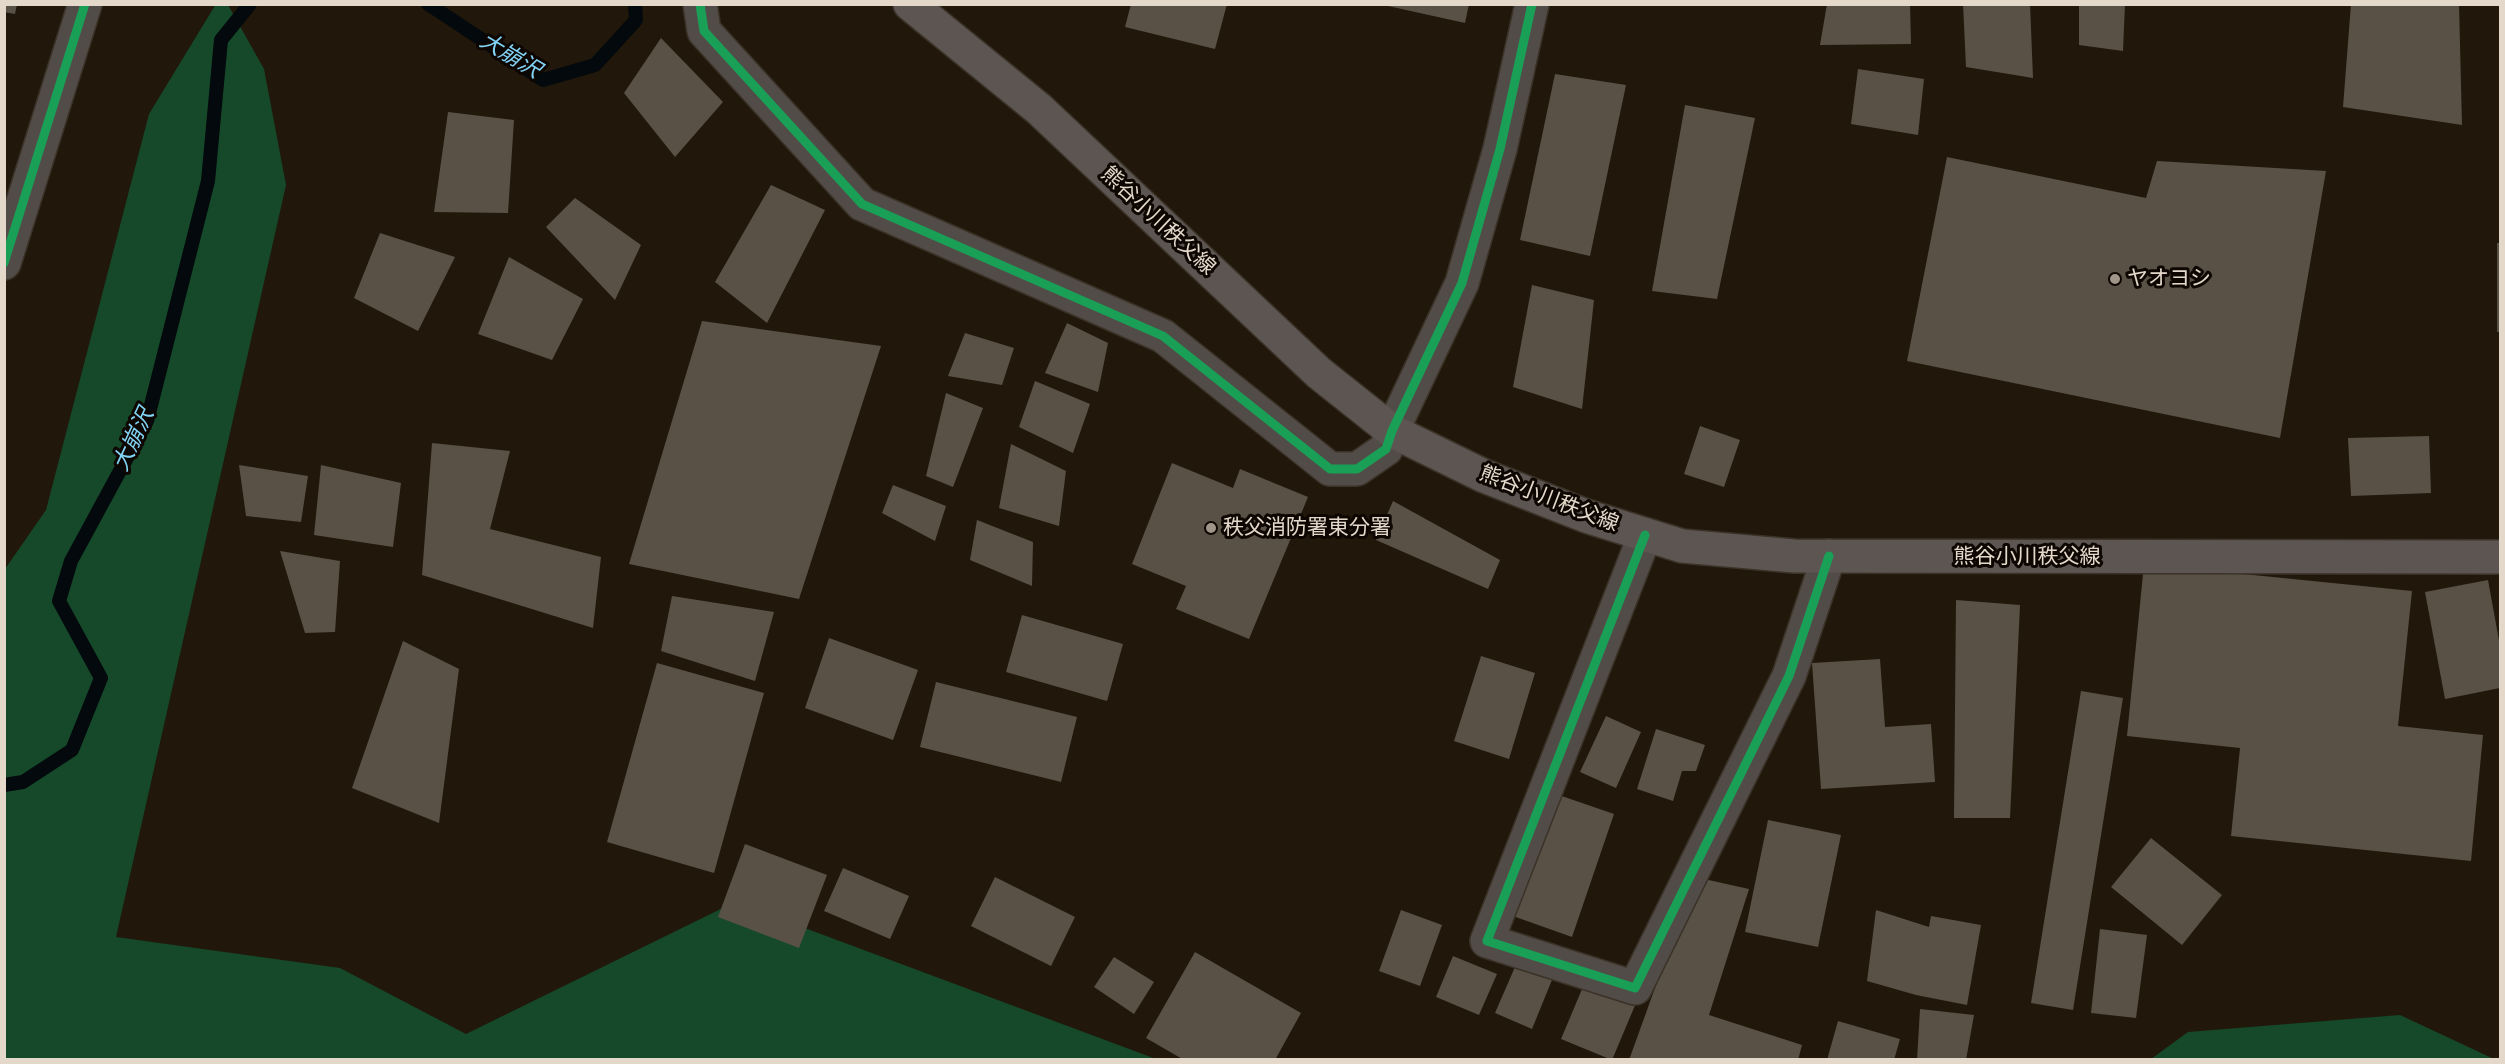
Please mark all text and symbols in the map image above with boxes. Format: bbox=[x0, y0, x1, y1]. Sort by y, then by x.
water label: 大崩沢 bbox=[475, 28, 545, 84]
street label: 熊谷小川秩父線 bbox=[1096, 162, 1220, 280]
place label: ヤオヨシ bbox=[2127, 266, 2211, 292]
marker: ヤオヨシ bbox=[2108, 272, 2122, 286]
water label: 大崩沢 bbox=[108, 405, 160, 475]
street label: 熊谷小川秩父線 bbox=[1476, 461, 1622, 537]
place label: 秩父消防署東分署 bbox=[1223, 515, 1391, 541]
marker: 秩父消防署東分署 bbox=[1204, 521, 1218, 535]
street label: 熊谷小川秩父線 bbox=[1954, 544, 2100, 570]

